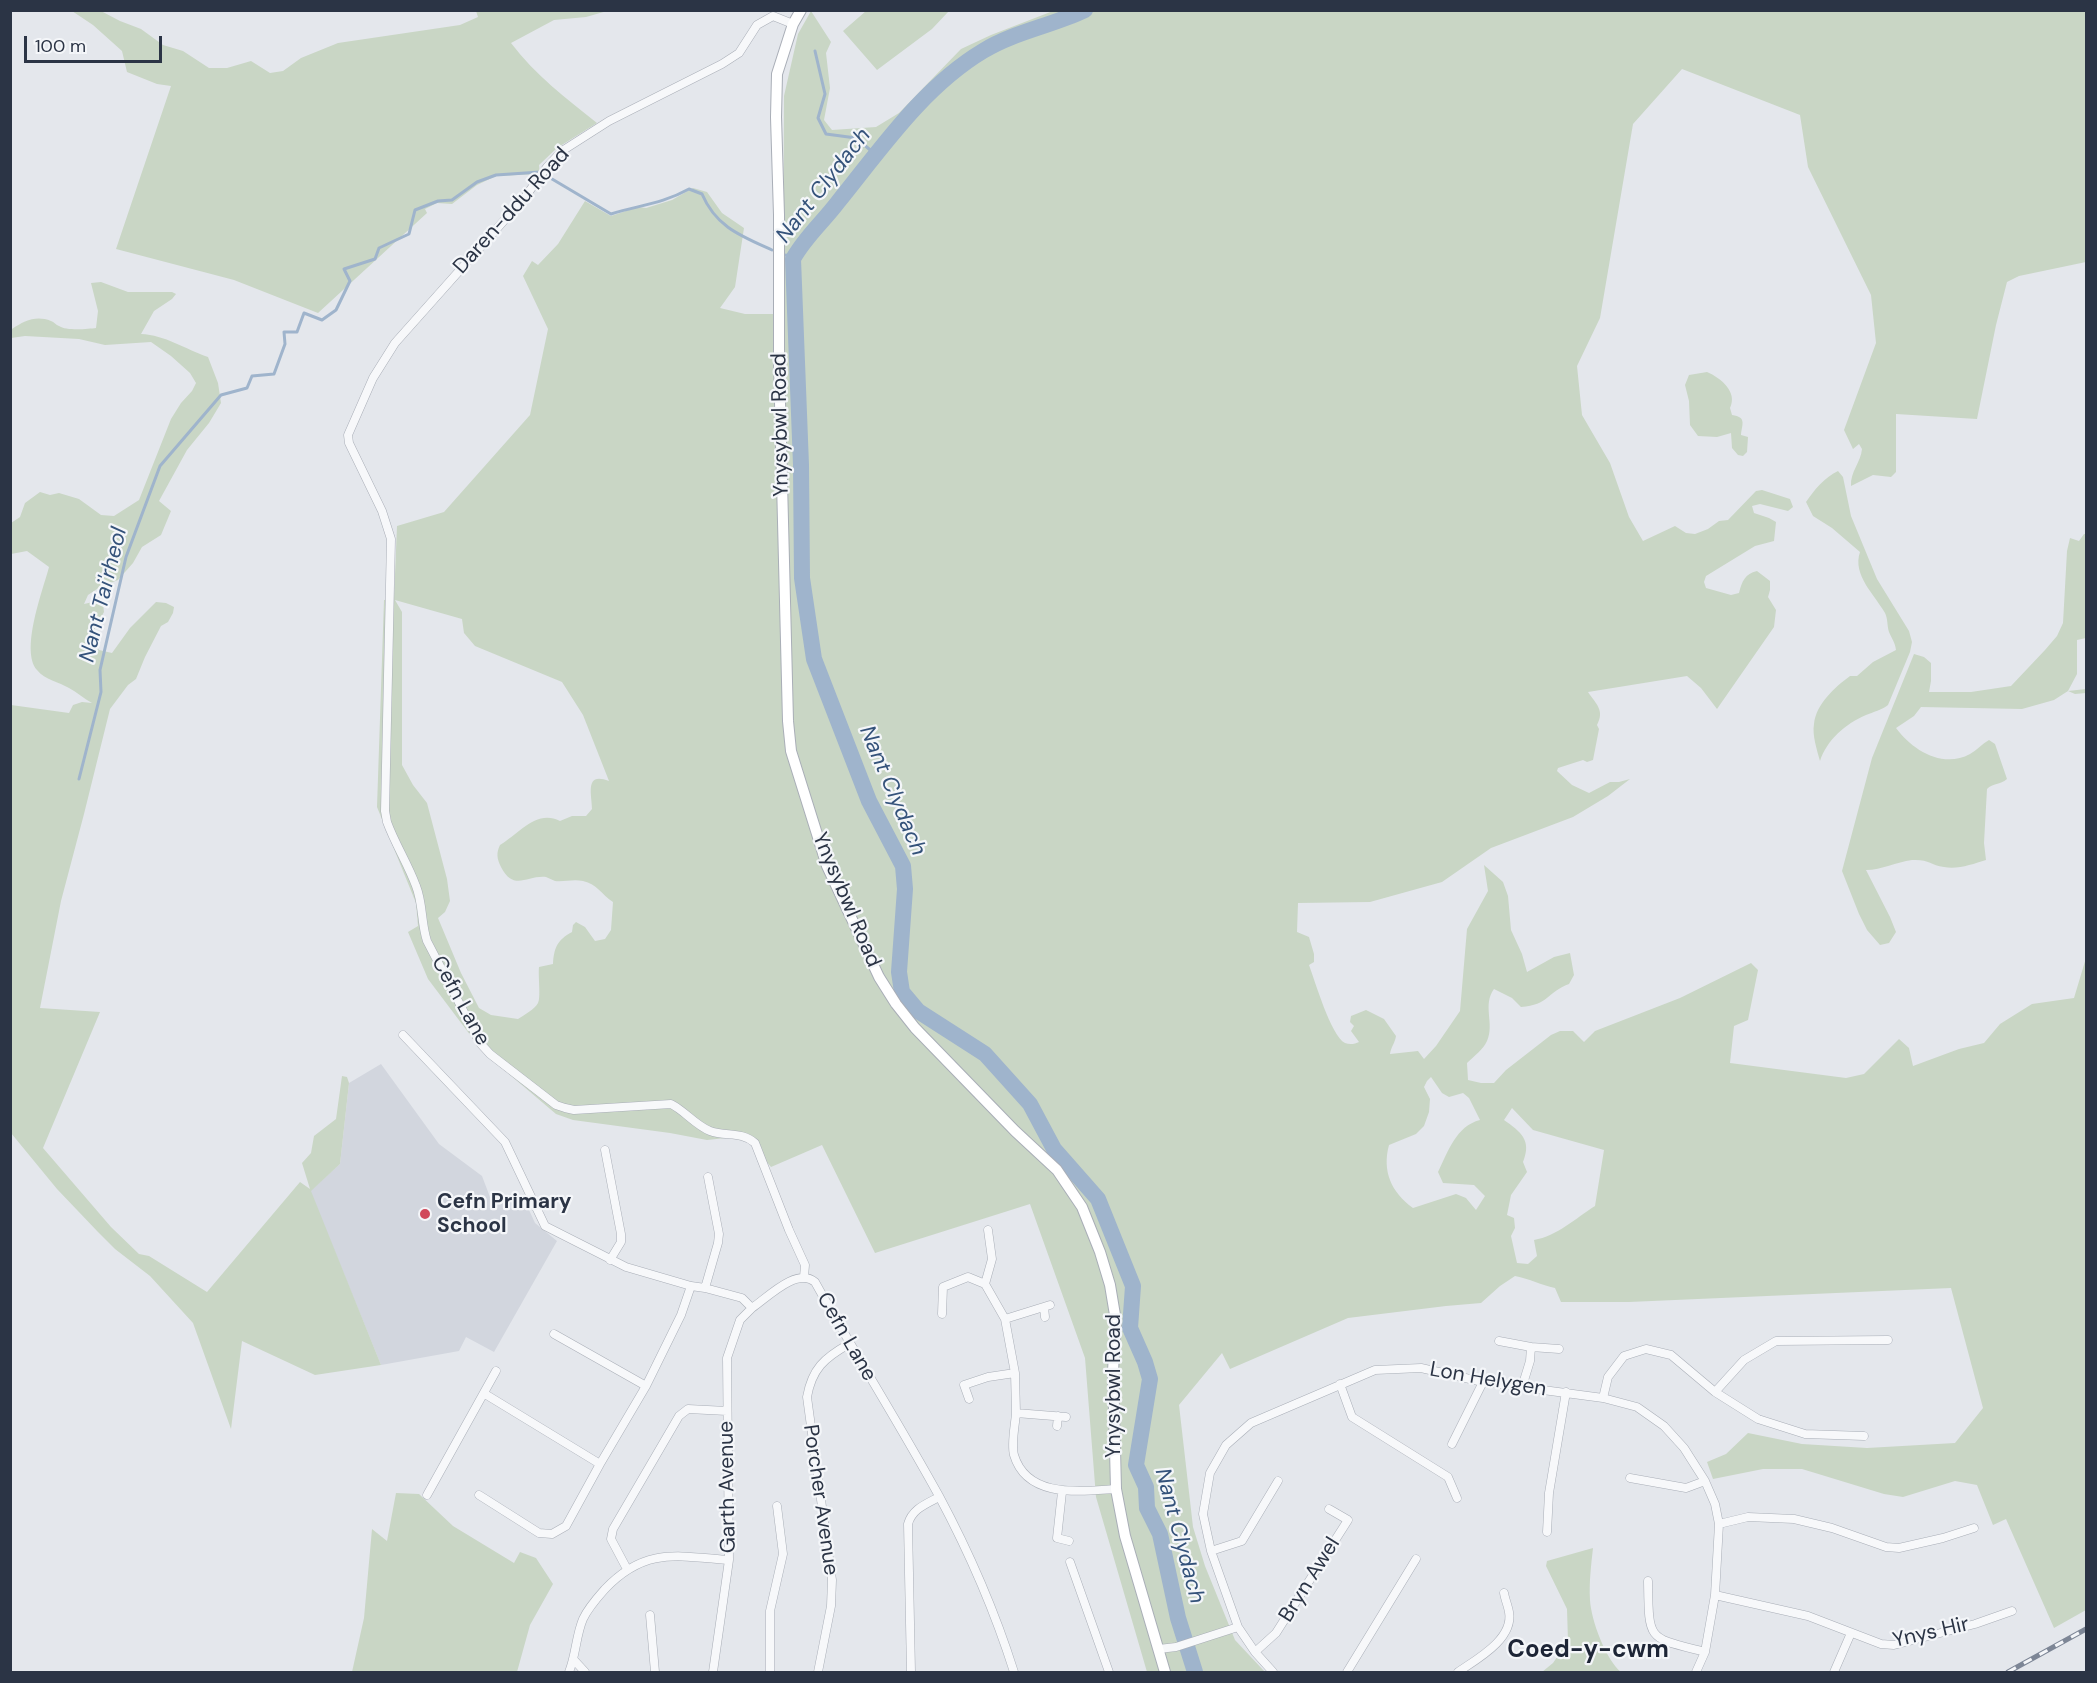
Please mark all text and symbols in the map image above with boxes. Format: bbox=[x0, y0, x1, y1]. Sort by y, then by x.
scale bar bbox=[27, 24, 165, 62]
text: 100 m bbox=[35, 34, 86, 58]
water label: Nant Clydach bbox=[771, 123, 877, 249]
street label: Daren-ddu Road bbox=[449, 143, 575, 279]
street label: Ynysybwl Road bbox=[767, 353, 795, 497]
water label: Nant Tai'rheol bbox=[75, 525, 133, 665]
water label: Nant Clydach bbox=[853, 722, 931, 860]
street label: Ynysybwl Road bbox=[806, 829, 886, 971]
street label: Cefn Lane bbox=[425, 952, 495, 1050]
place label: Cefn Primary School bbox=[437, 1189, 571, 1239]
marker: Cefn Primary School bbox=[418, 1207, 432, 1221]
street label: Cefn Lane bbox=[811, 1288, 881, 1386]
street label: Ynysybwl Road bbox=[1101, 1314, 1127, 1458]
street label: Lon Helygen bbox=[1428, 1357, 1548, 1403]
street label: Garth Avenue bbox=[714, 1421, 742, 1553]
street label: Porcher Avenue bbox=[797, 1423, 843, 1577]
water label: Nant Clydach bbox=[1148, 1466, 1210, 1606]
street label: Bryn Awel bbox=[1274, 1533, 1346, 1627]
street label: Ynys Hir bbox=[1890, 1612, 1972, 1654]
district label: Coed-y-cwm bbox=[1507, 1637, 1669, 1665]

